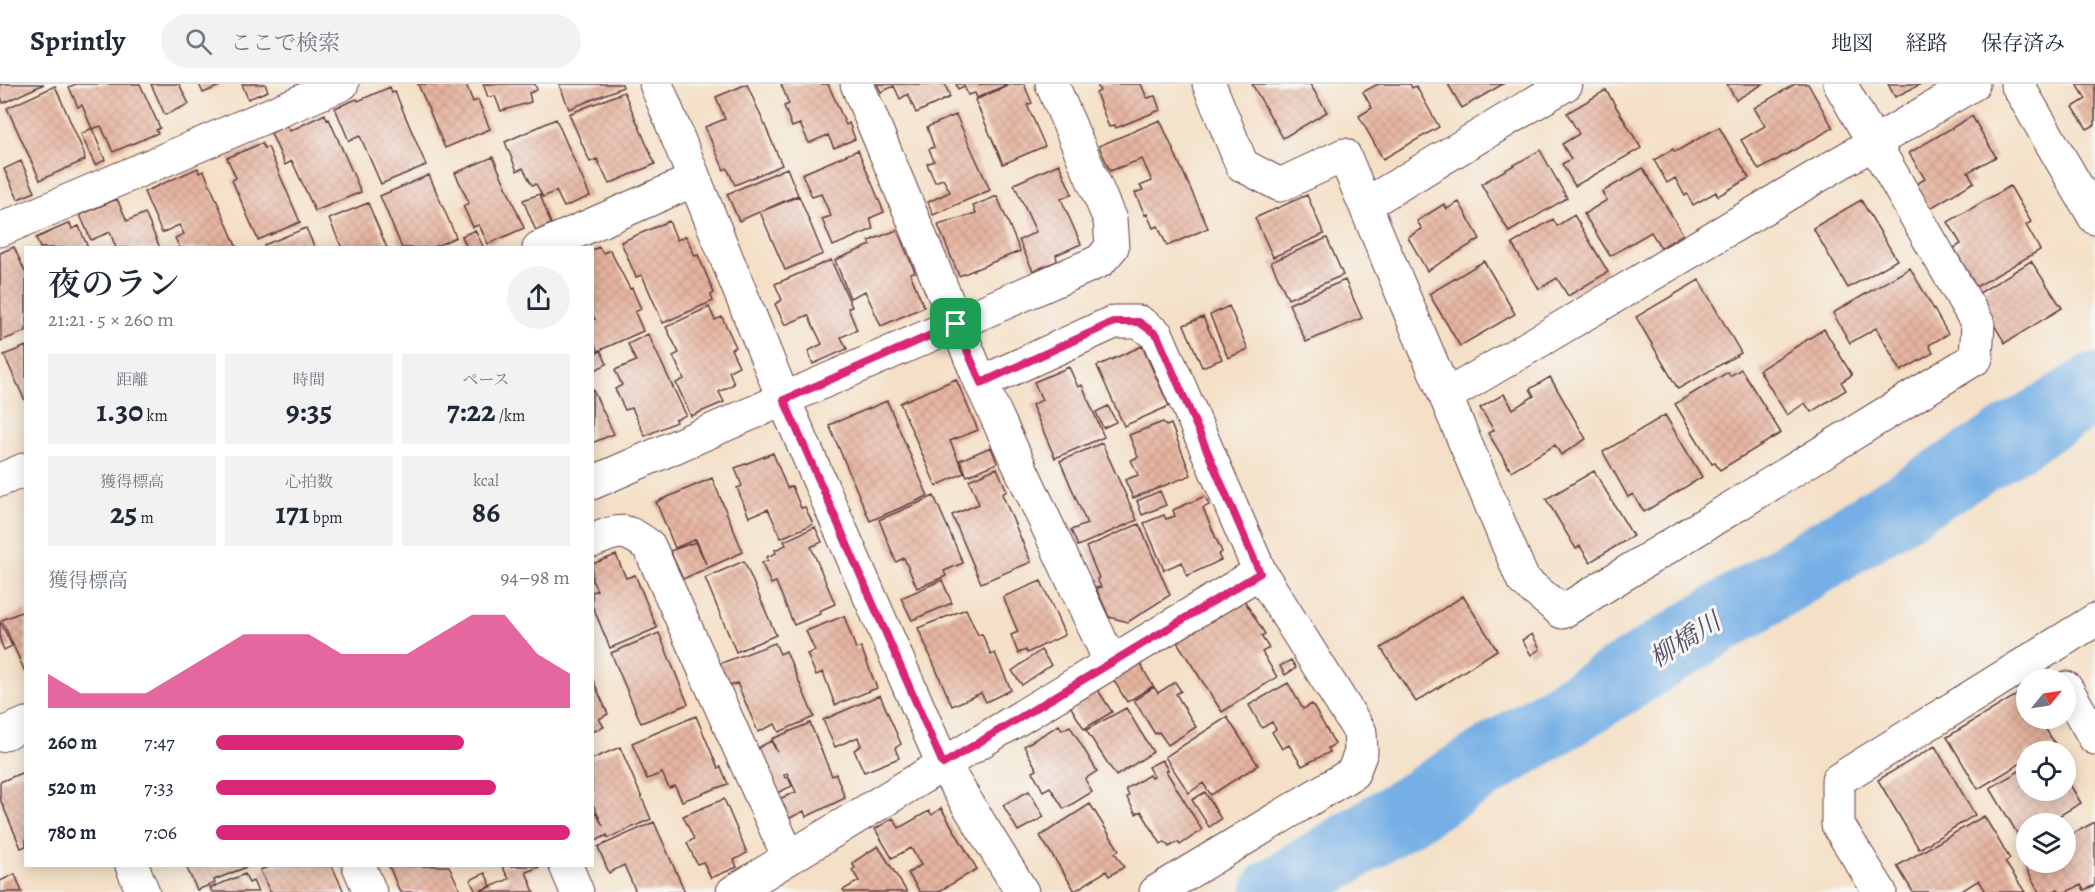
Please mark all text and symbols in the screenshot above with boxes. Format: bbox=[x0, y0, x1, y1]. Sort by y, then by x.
search box bbox=[161, 14, 581, 68]
text: Sprintly bbox=[30, 22, 125, 60]
icon: search bbox=[182, 25, 215, 58]
text: ここで検索 bbox=[230, 28, 340, 58]
text: 地図 bbox=[1831, 29, 1873, 57]
text: 経路 bbox=[1906, 29, 1948, 57]
text: 保存済み bbox=[1981, 29, 2065, 57]
text: 夜のラン bbox=[48, 261, 180, 306]
button: share bbox=[507, 266, 570, 329]
pin bbox=[930, 298, 981, 349]
text: 21:21 · 5 × 260 m bbox=[48, 306, 174, 333]
icon: arrive bbox=[939, 307, 972, 340]
text: 距離 bbox=[116, 369, 148, 391]
text: 時間 bbox=[293, 369, 325, 391]
text: ペース bbox=[462, 369, 510, 391]
text: 1.30 bbox=[96, 391, 143, 431]
text: 9:35 bbox=[286, 391, 332, 431]
text: 7:22 bbox=[447, 391, 496, 431]
text: km bbox=[143, 405, 168, 427]
text: /km bbox=[496, 405, 525, 427]
text: kcal bbox=[473, 470, 499, 492]
text: 獲得標高 bbox=[100, 471, 164, 493]
text: 心拍数 bbox=[285, 471, 333, 493]
text: 86 bbox=[472, 492, 500, 532]
text: 25 bbox=[110, 493, 137, 533]
text: 171 bbox=[275, 493, 310, 533]
text: m bbox=[137, 507, 154, 529]
text: bpm bbox=[310, 507, 343, 529]
text: 94–98 m bbox=[500, 564, 570, 591]
text: 獲得標高 bbox=[48, 567, 128, 594]
water label: 柳橋川 bbox=[1643, 603, 1730, 676]
north arrow bbox=[2016, 669, 2076, 729]
map controls bbox=[2016, 669, 2076, 873]
text: 260 m bbox=[48, 729, 97, 756]
text: 7:47 bbox=[144, 729, 175, 756]
button: locate bbox=[2016, 741, 2076, 801]
text: 520 m bbox=[48, 774, 97, 801]
text: 7:33 bbox=[144, 774, 174, 801]
button: layers bbox=[2016, 813, 2076, 873]
text: 780 m bbox=[48, 819, 96, 846]
text: 7:06 bbox=[144, 819, 177, 846]

